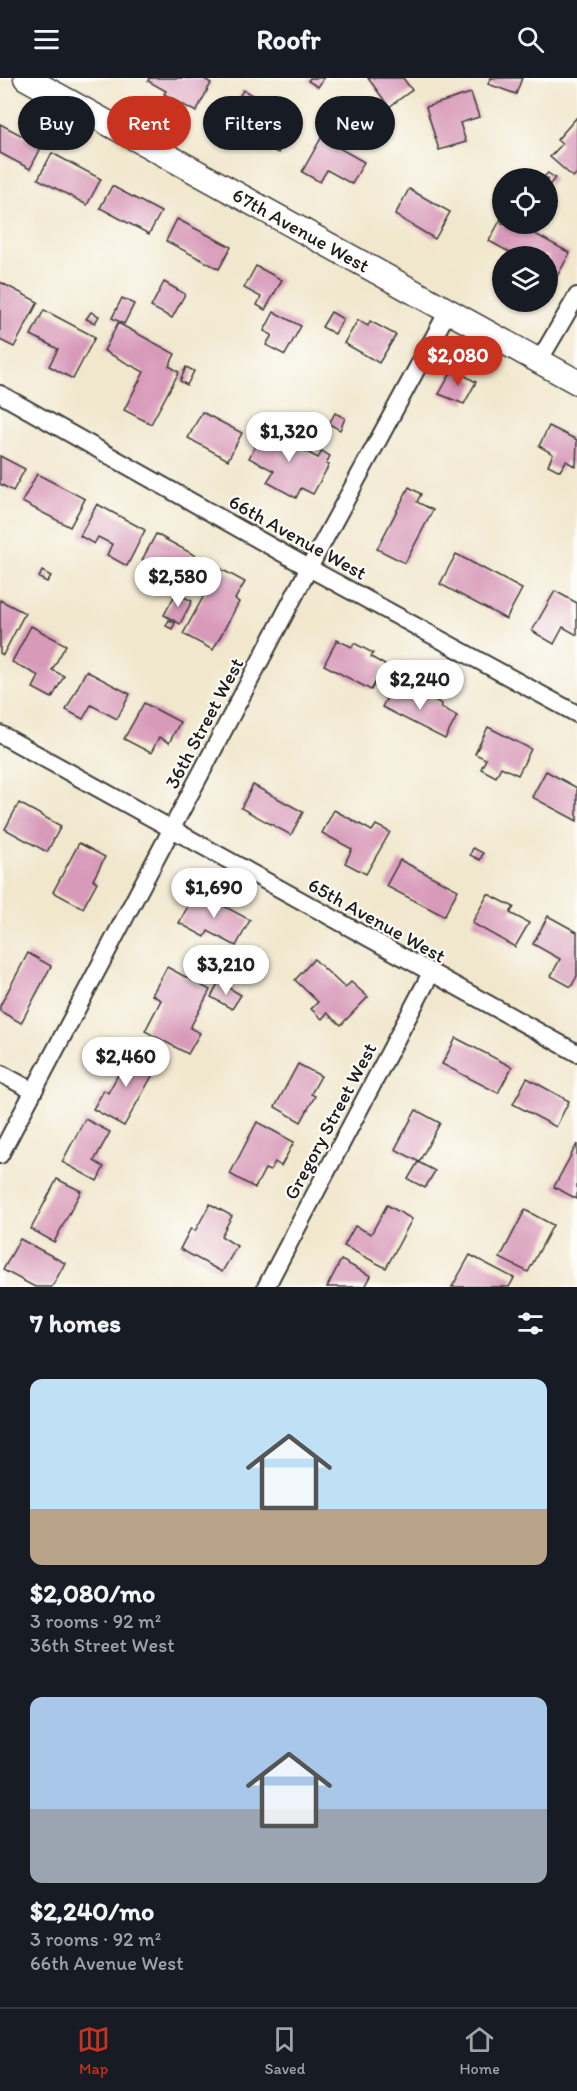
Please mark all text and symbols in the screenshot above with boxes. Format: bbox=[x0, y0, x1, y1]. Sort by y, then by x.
icon: menu bbox=[30, 23, 63, 56]
text: Roofr bbox=[256, 23, 321, 56]
icon: search bbox=[514, 23, 547, 56]
chip: Buy bbox=[18, 96, 95, 150]
chip: Rent bbox=[107, 96, 191, 150]
chip: Filters bbox=[203, 96, 303, 150]
chip: New bbox=[315, 96, 395, 150]
map controls bbox=[492, 168, 558, 312]
button: locate bbox=[492, 168, 558, 234]
street label: 67th Avenue West bbox=[228, 182, 374, 278]
button: layers bbox=[492, 246, 558, 312]
pin: $2,080 bbox=[409, 336, 507, 387]
text: $2,080 bbox=[428, 343, 489, 367]
pin: $1,320 bbox=[240, 412, 338, 463]
text: $1,320 bbox=[260, 419, 318, 443]
street label: 66th Avenue West bbox=[225, 489, 371, 585]
pin: $2,580 bbox=[129, 557, 227, 608]
text: $2,580 bbox=[148, 564, 208, 588]
street label: 36th Street West bbox=[159, 653, 249, 793]
pin: $2,240 bbox=[371, 660, 469, 711]
text: $2,240 bbox=[390, 667, 450, 691]
pin: $1,690 bbox=[165, 868, 263, 919]
street label: 65th Avenue West bbox=[304, 872, 450, 968]
text: $1,690 bbox=[185, 875, 243, 899]
pin: $3,210 bbox=[177, 945, 275, 996]
text: $3,210 bbox=[197, 952, 255, 976]
pin: $2,460 bbox=[77, 1037, 175, 1088]
street label: Gregory Street West bbox=[278, 1038, 382, 1204]
text: $2,460 bbox=[96, 1044, 156, 1068]
text: 7 homes bbox=[30, 1307, 121, 1339]
icon: filters bbox=[514, 1307, 547, 1340]
icon: home bbox=[235, 1418, 343, 1526]
text: $2,080/mo bbox=[30, 1577, 155, 1609]
text: 3 rooms · 92 m² bbox=[30, 1609, 161, 1633]
text: 36th Street West bbox=[30, 1633, 175, 1657]
icon: home bbox=[235, 1736, 343, 1844]
text: $2,240/mo bbox=[30, 1895, 154, 1927]
text: 3 rooms · 92 m² bbox=[30, 1927, 161, 1951]
text: 66th Avenue West bbox=[30, 1951, 184, 1975]
tab: Map bbox=[77, 2023, 110, 2078]
tab: Saved bbox=[264, 2023, 305, 2078]
tab: Home bbox=[460, 2023, 500, 2078]

